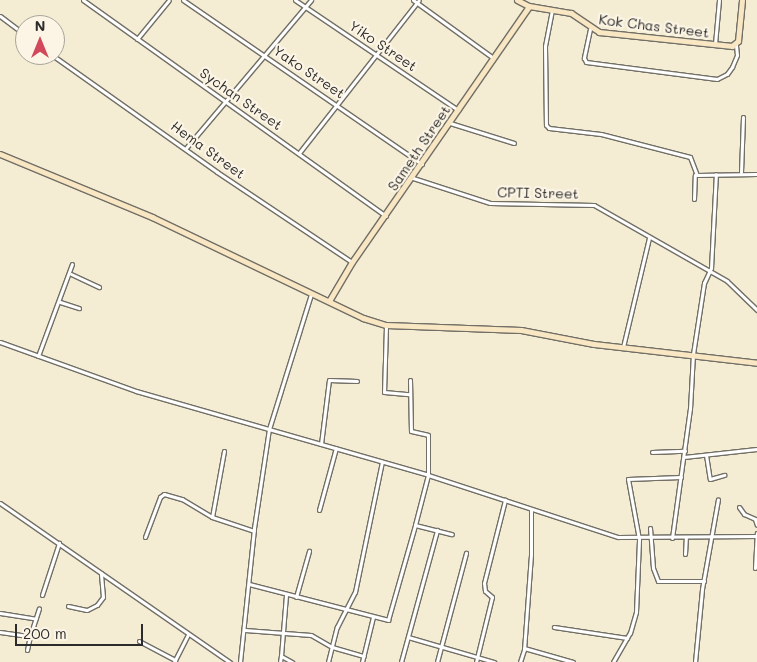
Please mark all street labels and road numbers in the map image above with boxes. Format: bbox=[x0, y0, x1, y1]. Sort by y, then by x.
street label: Kok Chas Street bbox=[598, 11, 710, 41]
street label: Yiko Street bbox=[346, 17, 420, 75]
street label: Yako Street bbox=[270, 42, 348, 102]
street label: Sychan Street bbox=[197, 64, 285, 134]
street label: Sameth Street bbox=[384, 102, 454, 194]
street label: Hema Street bbox=[168, 117, 248, 183]
street label: CPTI Street bbox=[497, 184, 579, 202]

